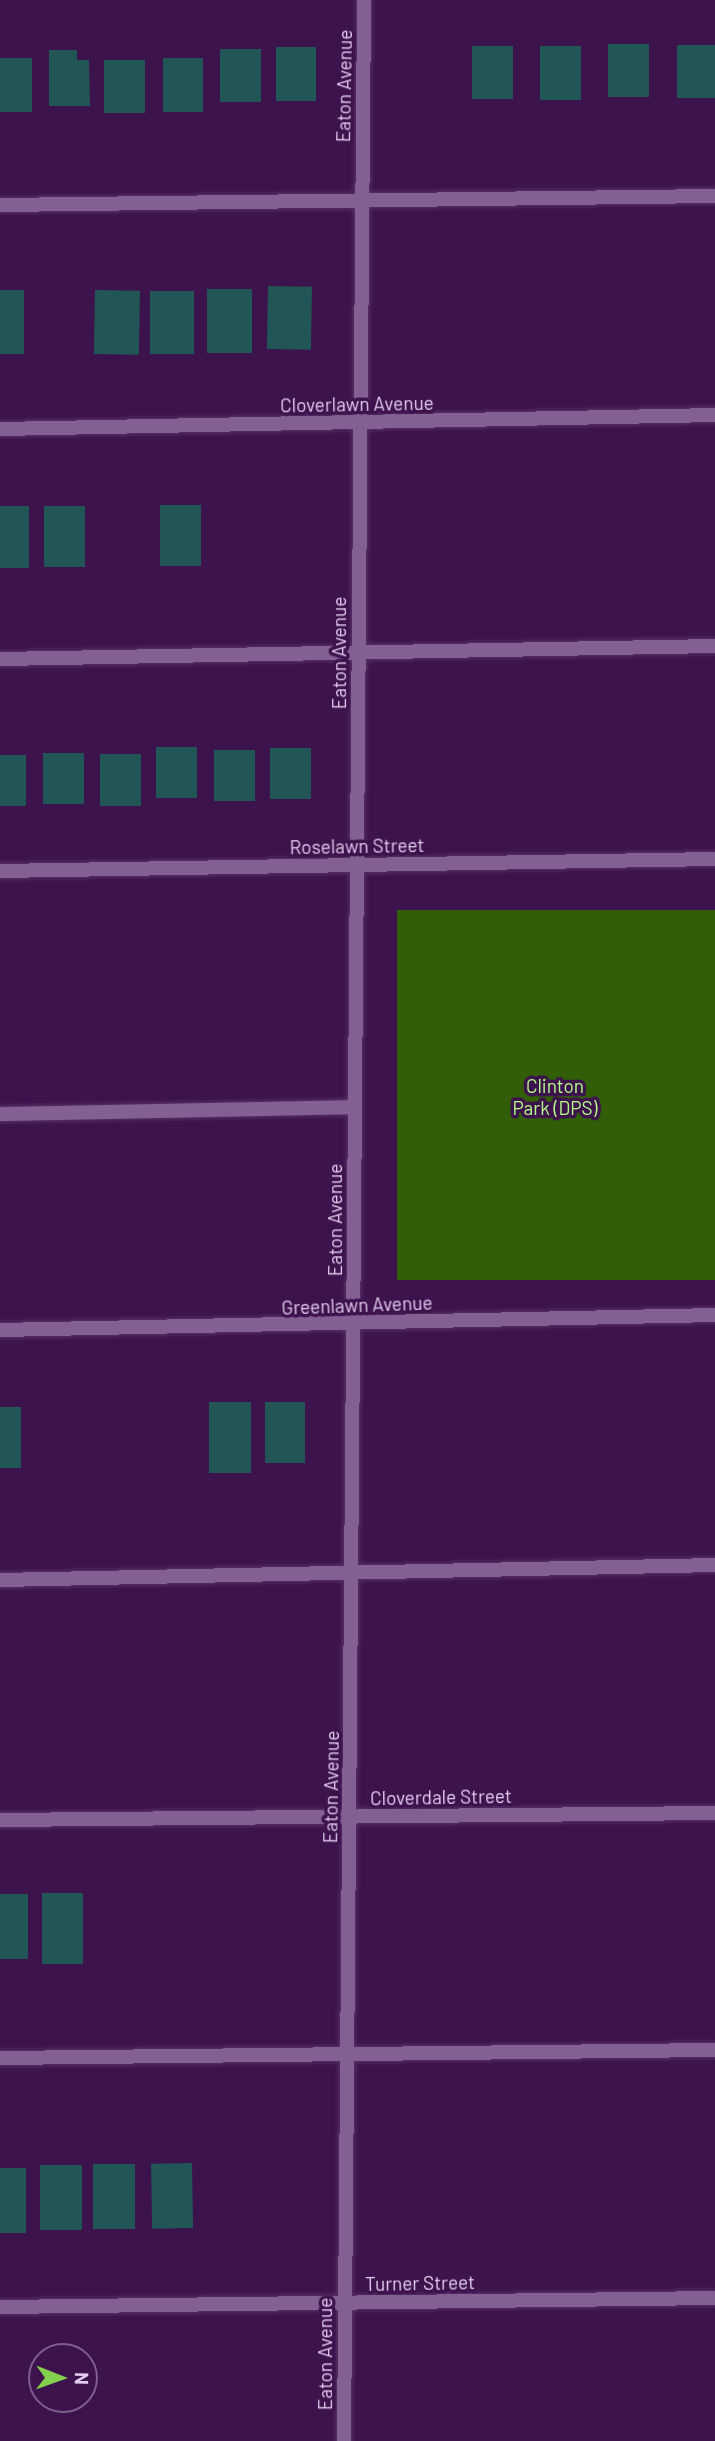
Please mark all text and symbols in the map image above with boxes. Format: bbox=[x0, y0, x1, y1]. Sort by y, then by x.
street label: Eaton Avenue bbox=[332, 30, 356, 142]
street label: Cloverlawn Avenue bbox=[280, 391, 434, 417]
street label: Eaton Avenue bbox=[328, 597, 350, 709]
street label: Roselawn Street bbox=[289, 833, 425, 859]
park label: Clinton Park (DPS) bbox=[512, 1075, 598, 1119]
street label: Eaton Avenue bbox=[324, 1164, 346, 1276]
street label: Greenlawn Avenue bbox=[281, 1291, 433, 1319]
street label: Eaton Avenue bbox=[319, 1731, 343, 1843]
street label: Cloverdale Street bbox=[370, 1784, 512, 1810]
street label: Turner Street bbox=[365, 2271, 475, 2295]
street label: Eaton Avenue bbox=[314, 2298, 336, 2410]
north arrow bbox=[28, 2343, 98, 2413]
text: N bbox=[71, 2372, 94, 2385]

